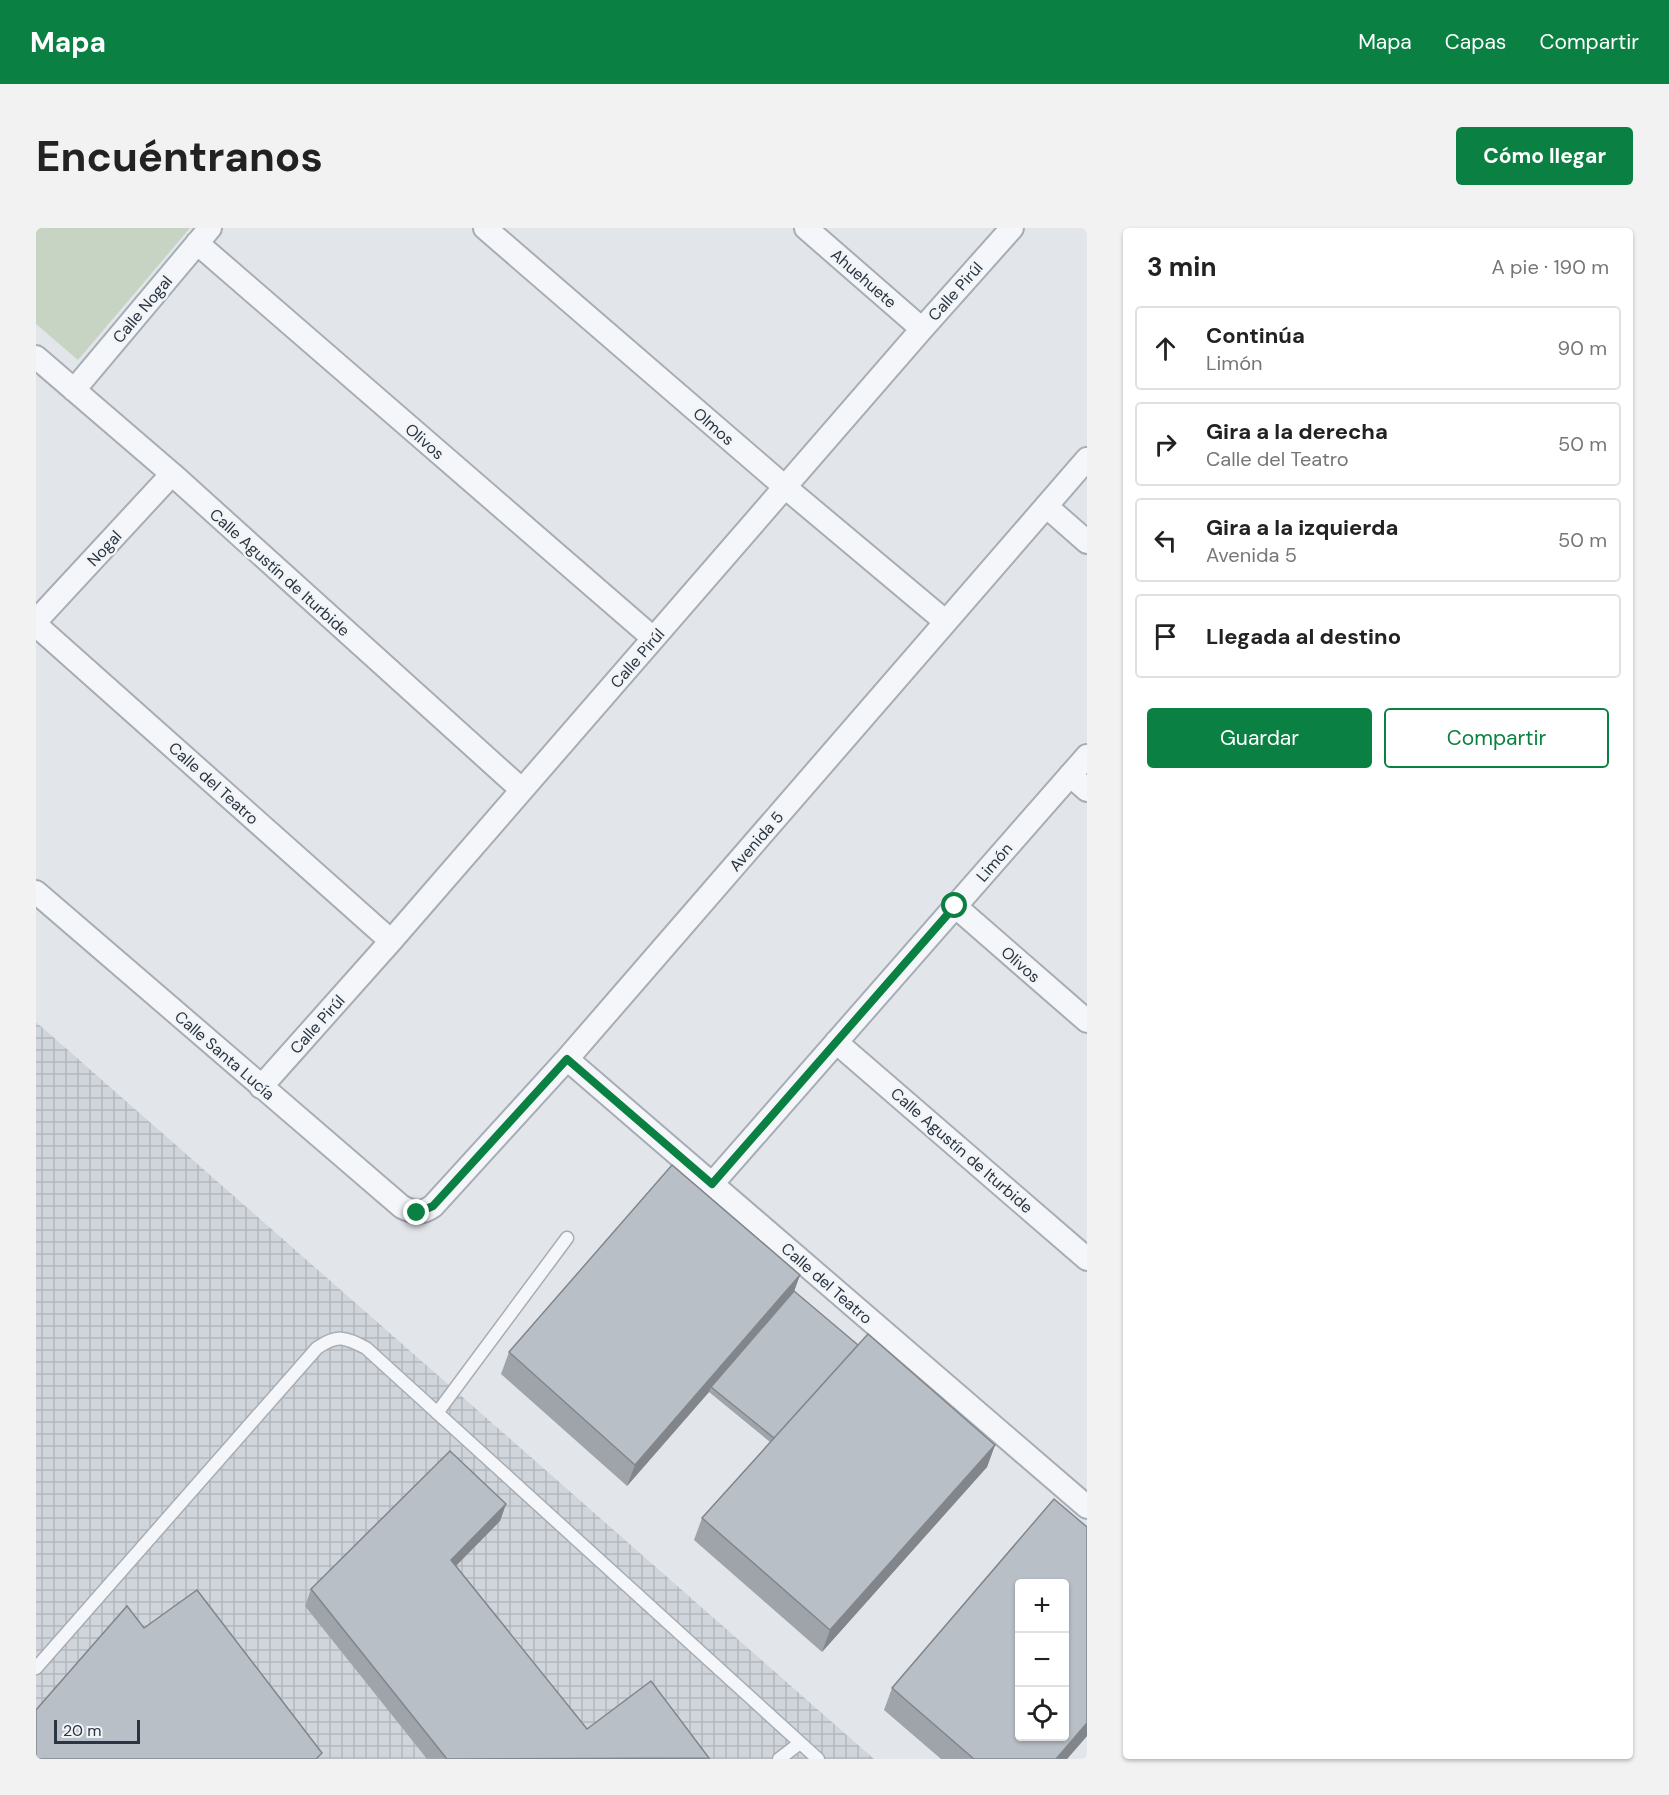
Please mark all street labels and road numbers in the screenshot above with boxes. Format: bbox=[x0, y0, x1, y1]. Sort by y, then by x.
street label: Ahuehuete bbox=[826, 244, 901, 313]
street label: Calle Pirúl bbox=[923, 257, 987, 325]
street label: Calle Nogal bbox=[108, 271, 177, 348]
street label: Olmos bbox=[689, 403, 739, 450]
street label: Olivos bbox=[401, 419, 449, 464]
street label: Calle Agustín de Iturbide bbox=[205, 504, 354, 641]
street label: Nogal bbox=[83, 526, 126, 571]
street label: Calle Pirúl bbox=[606, 624, 669, 693]
street label: Calle del Teatro bbox=[164, 737, 263, 829]
street label: Avenida 5 bbox=[725, 807, 788, 876]
street label: Limón bbox=[972, 838, 1017, 886]
street label: Olivos bbox=[997, 942, 1045, 987]
street label: Calle Pirúl bbox=[285, 990, 349, 1058]
street label: Calle Santa Lucía bbox=[170, 1006, 279, 1105]
street label: Calle Agustín de Iturbide bbox=[886, 1083, 1037, 1218]
street label: Calle del Teatro bbox=[777, 1238, 877, 1329]

